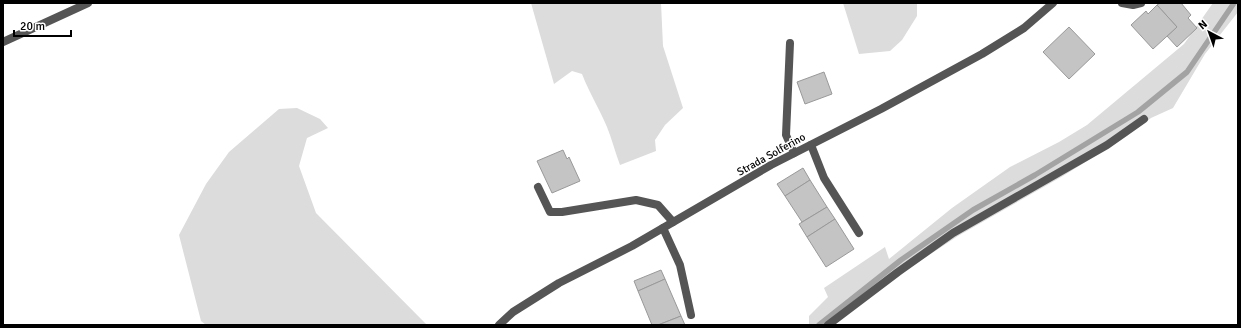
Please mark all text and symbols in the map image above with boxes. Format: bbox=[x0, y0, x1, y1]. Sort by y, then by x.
scale bar bbox=[14, 12, 71, 38]
north arrow bbox=[1189, 12, 1229, 52]
text: N bbox=[1196, 17, 1210, 32]
text: 20 m bbox=[20, 19, 45, 34]
street label: Strada Solferino bbox=[735, 130, 808, 179]

